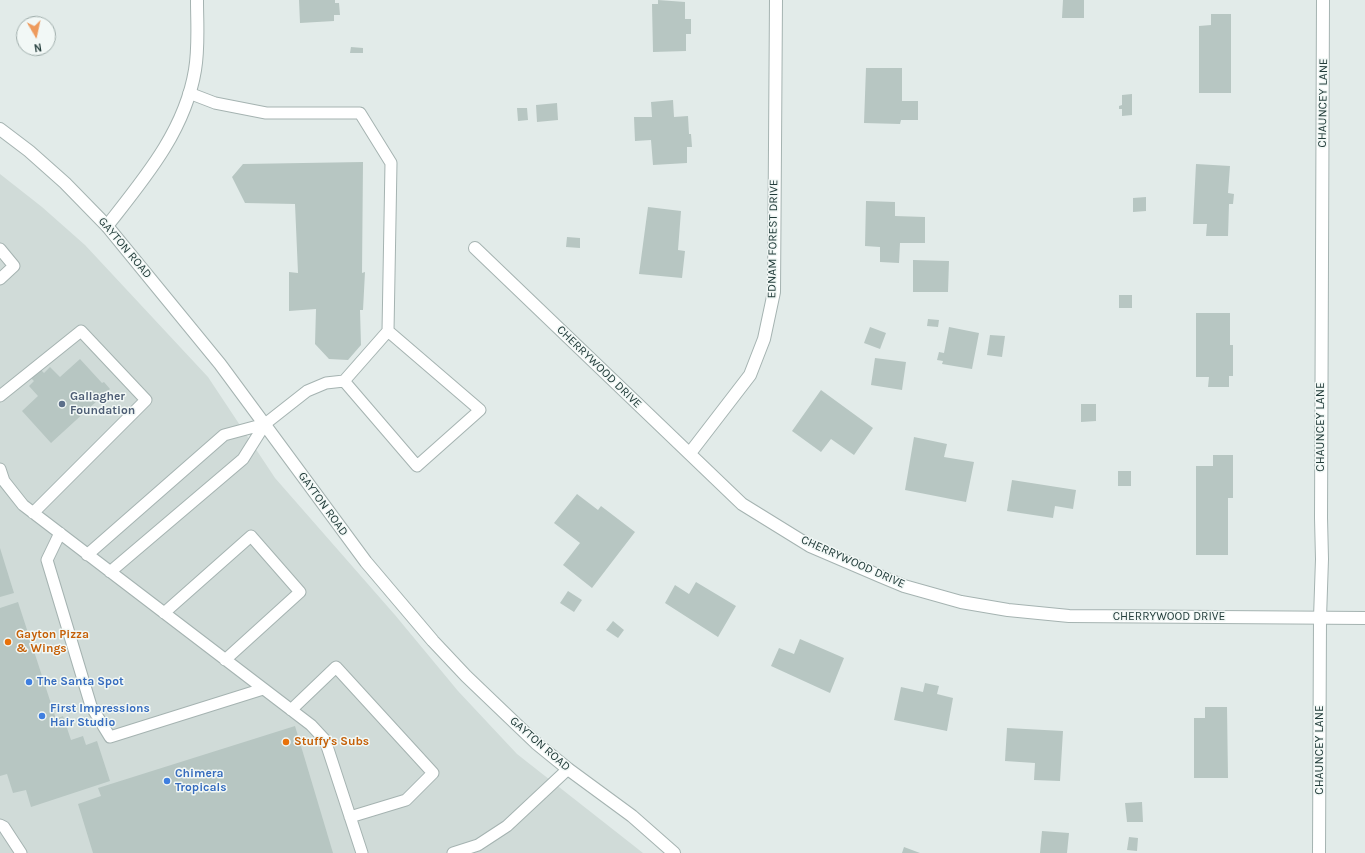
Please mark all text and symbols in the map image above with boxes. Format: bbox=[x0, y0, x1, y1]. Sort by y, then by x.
north arrow bbox=[16, 16, 56, 56]
text: N bbox=[33, 40, 43, 54]
street label: CHAUNCEY LANE bbox=[1315, 58, 1331, 148]
street label: EDNAM FOREST DRIVE bbox=[765, 179, 781, 299]
street label: GAYTON ROAD bbox=[95, 214, 155, 282]
street label: CHERRYWOOD DRIVE bbox=[554, 323, 644, 411]
street label: CHAUNCEY LANE bbox=[1314, 382, 1328, 472]
place label: Gallagher Foundation bbox=[70, 390, 135, 418]
marker: Gallagher Foundation bbox=[57, 399, 67, 409]
street label: GAYTON ROAD bbox=[295, 469, 351, 539]
street label: CHERRYWOOD DRIVE bbox=[799, 533, 907, 591]
street label: CHERRYWOOD DRIVE bbox=[1113, 610, 1225, 624]
place label: Gayton Pizza & Wings bbox=[16, 628, 89, 656]
marker: Gayton Pizza & Wings bbox=[3, 637, 13, 647]
place label: The Santa Spot bbox=[37, 675, 124, 689]
marker: The Santa Spot bbox=[24, 677, 34, 687]
place label: First Impressions Hair Studio bbox=[50, 702, 150, 730]
street label: CHAUNCEY LANE bbox=[1313, 705, 1327, 795]
marker: First Impressions Hair Studio bbox=[37, 711, 47, 721]
street label: GAYTON ROAD bbox=[507, 714, 573, 774]
place label: Stuffy's Subs bbox=[294, 735, 369, 749]
marker: Stuffy's Subs bbox=[281, 737, 291, 747]
place label: Chimera Tropicals bbox=[175, 767, 226, 795]
marker: Chimera Tropicals bbox=[162, 776, 172, 786]

